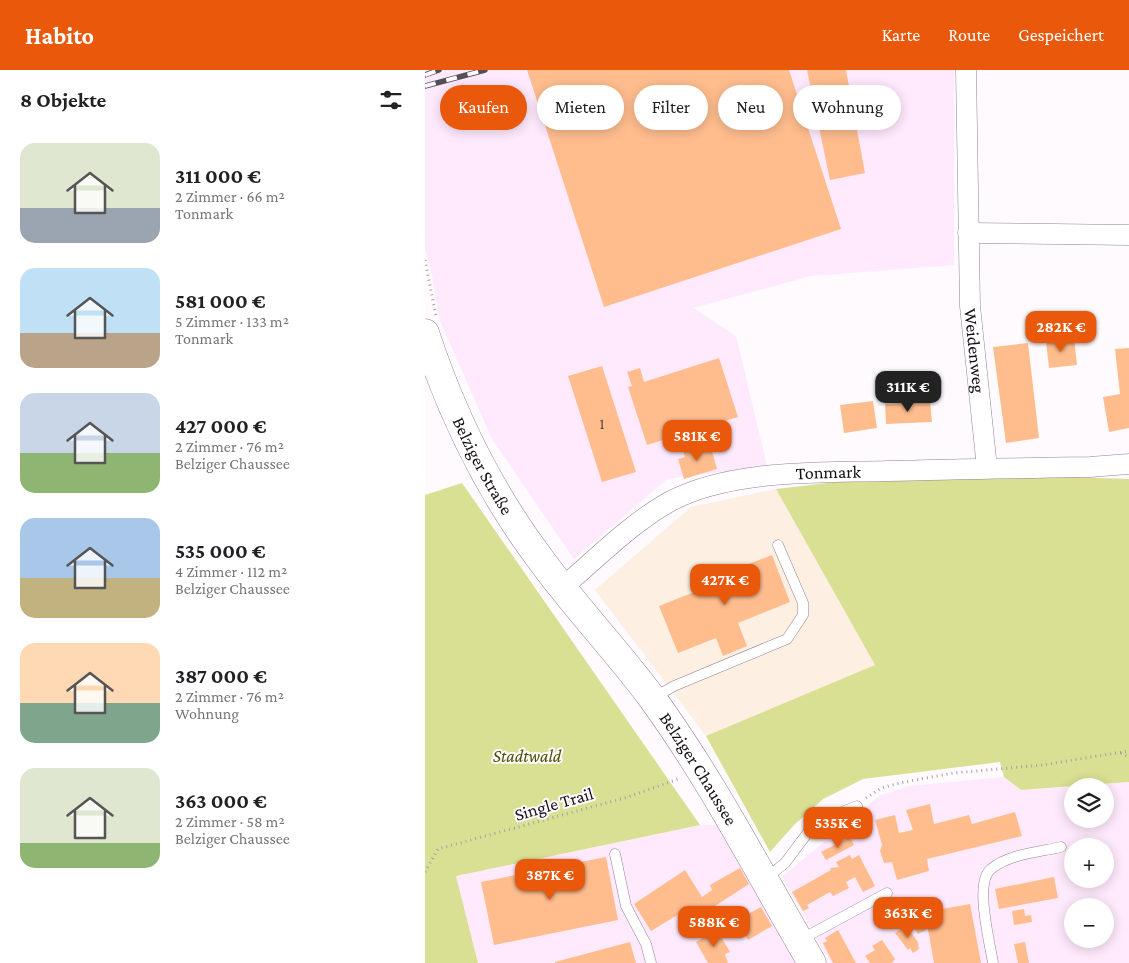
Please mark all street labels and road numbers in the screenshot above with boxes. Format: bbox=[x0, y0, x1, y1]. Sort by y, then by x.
street label: Weidenweg bbox=[960, 307, 989, 394]
street label: Belziger Straße bbox=[449, 414, 517, 518]
street label: Tonmark bbox=[795, 462, 862, 483]
street label: Belziger Chaussee bbox=[655, 709, 741, 829]
street label: Single Trail bbox=[512, 783, 596, 825]

